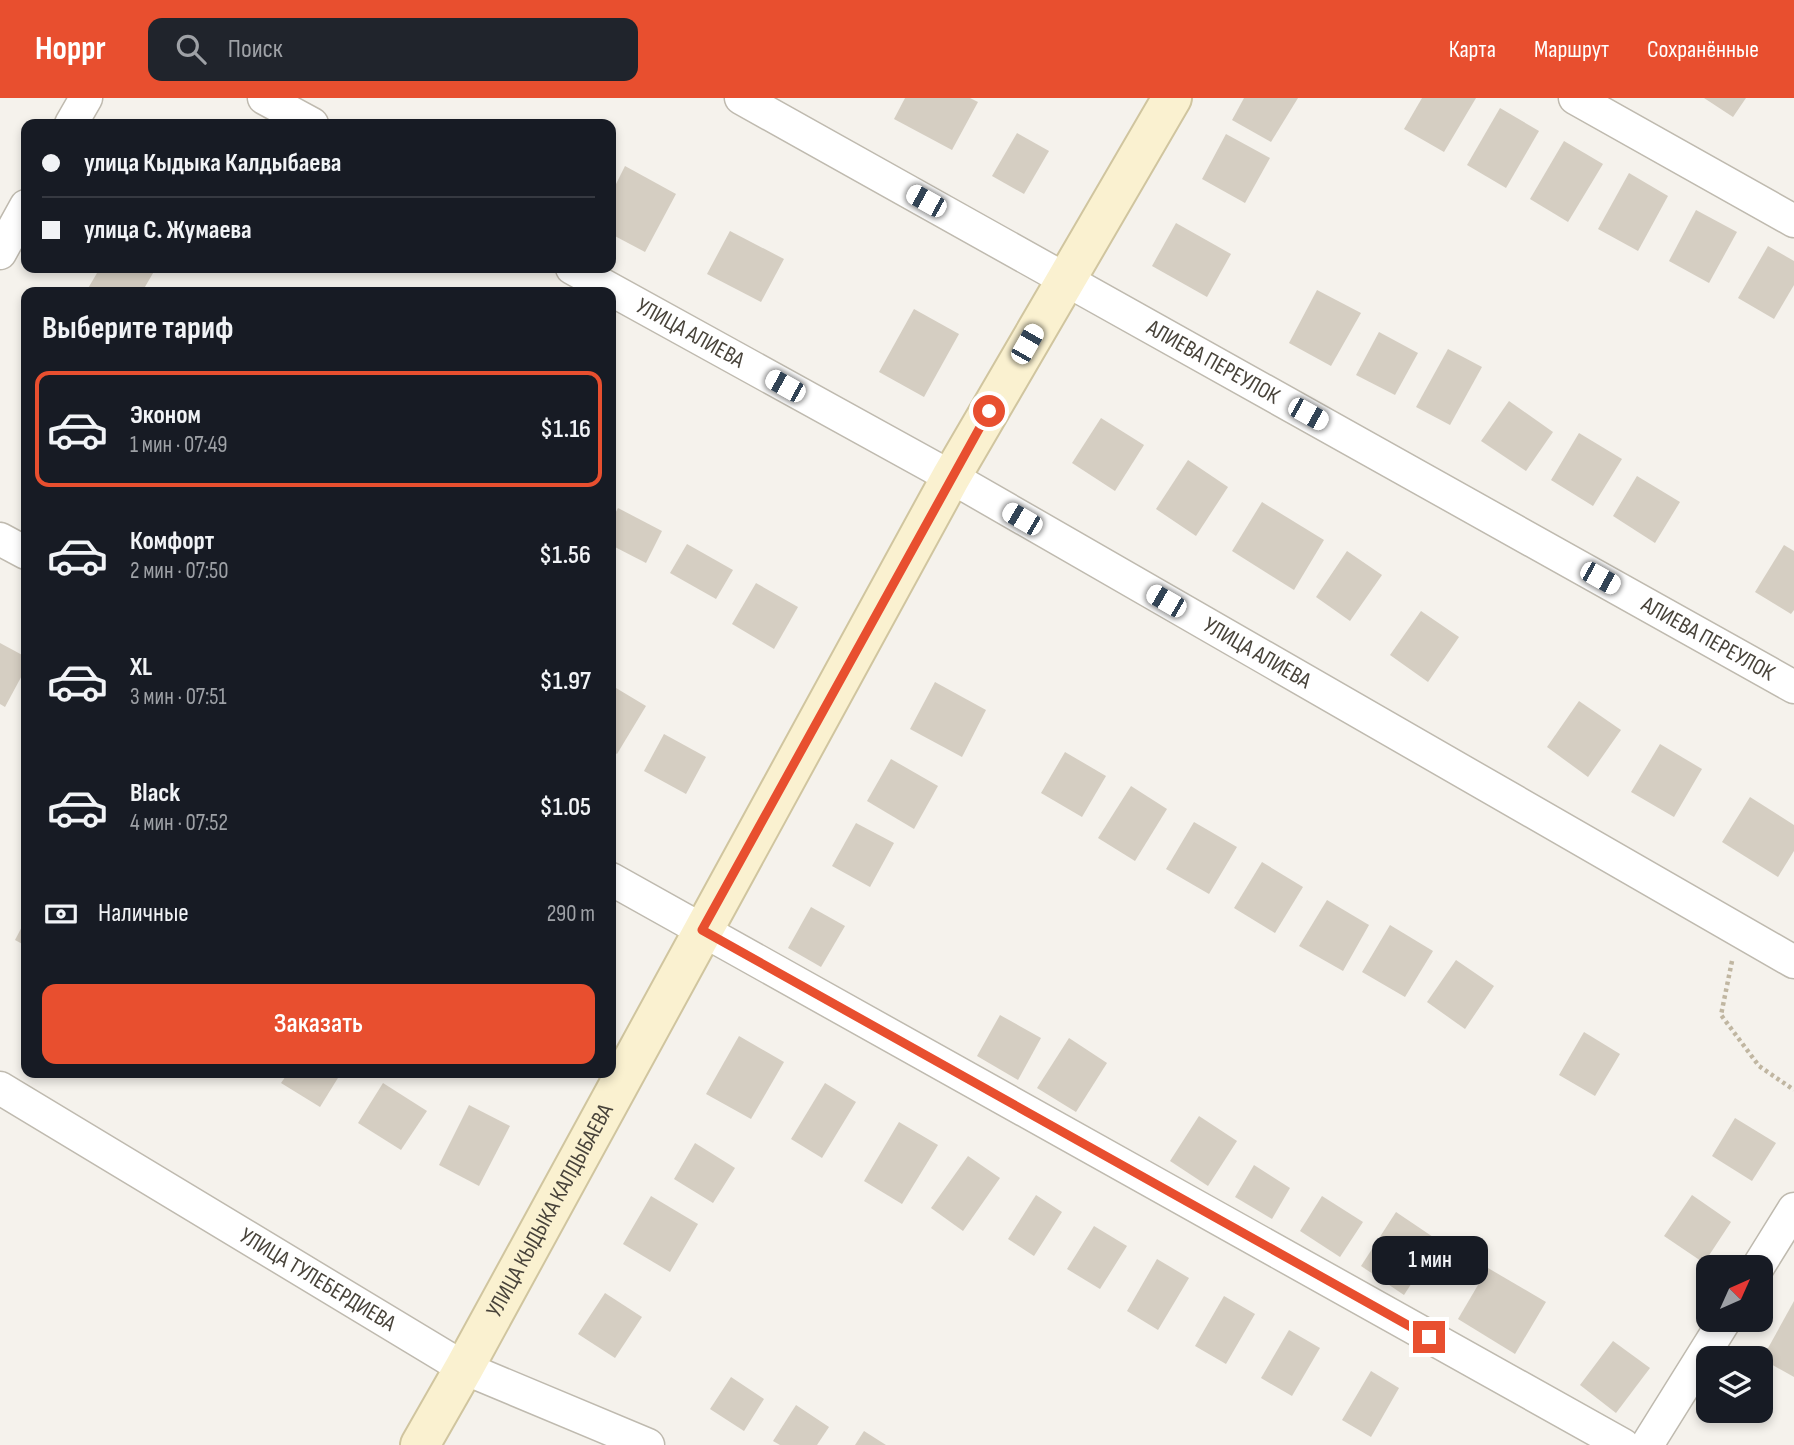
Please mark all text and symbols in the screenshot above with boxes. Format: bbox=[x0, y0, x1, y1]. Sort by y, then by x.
search box bbox=[148, 18, 638, 81]
text: Hoppr bbox=[35, 29, 106, 69]
icon: search bbox=[172, 30, 210, 68]
text: Поиск bbox=[228, 34, 283, 65]
text: Карта bbox=[1449, 35, 1496, 64]
text: Маршрут bbox=[1534, 35, 1609, 64]
text: Сохранённые bbox=[1647, 35, 1759, 64]
text: улица Кыдыка Калдыбаева bbox=[84, 148, 342, 179]
car bbox=[903, 182, 950, 220]
text: улица С. Жумаева bbox=[84, 215, 252, 246]
street label: УЛИЦА АЛИЕВА bbox=[631, 292, 749, 374]
text: Выберите тариф bbox=[42, 309, 233, 348]
street label: АЛИЕВА ПЕРЕУЛОК bbox=[1141, 313, 1285, 411]
car bbox=[1008, 321, 1047, 367]
car bbox=[762, 367, 809, 405]
route start bbox=[973, 395, 1005, 427]
car bbox=[1285, 395, 1332, 433]
icon: car bbox=[46, 398, 109, 461]
text: Эконом bbox=[130, 400, 201, 431]
text: $1.16 bbox=[540, 414, 591, 445]
text: 1 мин · 07:49 bbox=[130, 431, 228, 459]
car bbox=[999, 499, 1046, 539]
icon: car bbox=[46, 524, 109, 587]
text: Комфорт bbox=[130, 526, 214, 557]
text: $1.56 bbox=[539, 540, 591, 571]
text: 2 мин · 07:50 bbox=[130, 557, 229, 585]
car bbox=[1577, 559, 1624, 597]
car bbox=[1143, 581, 1190, 621]
street label: АЛИЕВА ПЕРЕУЛОК bbox=[1636, 590, 1780, 688]
street label: УЛИЦА АЛИЕВА bbox=[1198, 611, 1316, 695]
icon: car bbox=[46, 650, 109, 713]
text: XL bbox=[130, 652, 152, 683]
text: $1.97 bbox=[539, 666, 591, 697]
text: 3 мин · 07:51 bbox=[130, 683, 227, 711]
icon: car bbox=[46, 776, 109, 839]
text: Black bbox=[130, 778, 180, 809]
text: $1.05 bbox=[540, 792, 591, 823]
text: 4 мин · 07:52 bbox=[130, 809, 228, 837]
icon: cash bbox=[42, 895, 80, 933]
text: Наличные bbox=[98, 898, 189, 929]
text: 290 m bbox=[547, 900, 595, 928]
button: Заказать bbox=[42, 984, 595, 1064]
street label: УЛИЦА КЫДЫКА КАЛДЫБАЕВА bbox=[480, 1099, 620, 1322]
street label: УЛИЦА ТУЛЕБЕРДИЕВА bbox=[234, 1222, 401, 1338]
callout: 1 мин bbox=[1371, 1236, 1487, 1284]
text: 1 мин bbox=[1408, 1246, 1452, 1274]
north arrow bbox=[1696, 1255, 1773, 1332]
map controls bbox=[1696, 1255, 1773, 1423]
route end bbox=[1413, 1321, 1445, 1353]
button: layers bbox=[1696, 1346, 1773, 1423]

